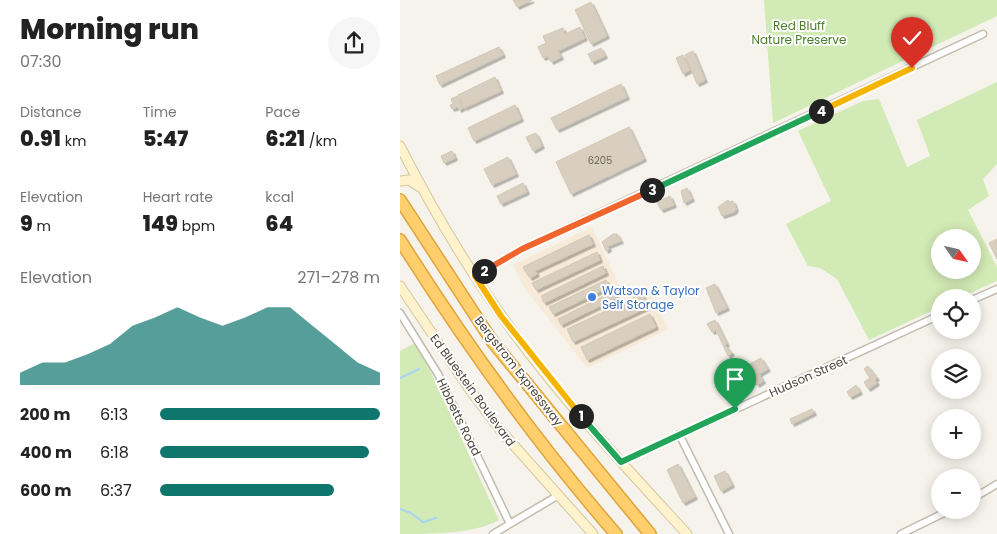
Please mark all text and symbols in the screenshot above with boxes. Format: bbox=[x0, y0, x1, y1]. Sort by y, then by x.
text: Morning run bbox=[20, 10, 199, 49]
button: share bbox=[328, 17, 380, 69]
park label: Red Bluff Nature Preserve bbox=[752, 17, 846, 48]
pin bbox=[891, 17, 933, 68]
icon: check bbox=[898, 24, 926, 52]
text: 07:30 bbox=[20, 50, 62, 73]
pin: 4 bbox=[808, 98, 834, 124]
text: 4 bbox=[817, 101, 826, 121]
text: Distance bbox=[20, 102, 81, 122]
text: Time bbox=[143, 102, 177, 122]
text: Pace bbox=[265, 102, 300, 122]
text: 0.91 bbox=[20, 124, 61, 153]
text: 5:47 bbox=[143, 124, 188, 153]
text: 6:21 bbox=[265, 124, 305, 153]
text: km bbox=[61, 131, 86, 151]
text: /km bbox=[305, 131, 337, 151]
house number: 6205 bbox=[588, 153, 612, 168]
pin: 3 bbox=[640, 178, 664, 202]
text: 3 bbox=[648, 180, 657, 200]
text: Elevation bbox=[20, 187, 83, 207]
text: Heart rate bbox=[143, 187, 213, 207]
text: kcal bbox=[265, 187, 294, 207]
text: 9 bbox=[20, 209, 33, 238]
text: 149 bbox=[143, 209, 178, 238]
text: 64 bbox=[265, 209, 293, 238]
text: m bbox=[33, 216, 51, 236]
text: bpm bbox=[178, 216, 215, 236]
north arrow bbox=[931, 229, 981, 279]
map controls bbox=[931, 229, 981, 519]
pin: 2 bbox=[472, 258, 496, 284]
text: 2 bbox=[481, 261, 489, 281]
text: Elevation bbox=[20, 266, 92, 289]
text: 271–278 m bbox=[297, 266, 380, 289]
place label: Watson & Taylor Self Storage bbox=[602, 282, 700, 313]
button: locate bbox=[931, 289, 981, 339]
marker: Watson & Taylor Self Storage bbox=[586, 291, 598, 303]
street label: Bergstrom Expressway bbox=[471, 313, 567, 430]
street label: Ed Bluestein Boulevard bbox=[426, 330, 520, 450]
button: layers bbox=[931, 349, 981, 399]
street label: Hudson Street bbox=[766, 351, 850, 401]
pin bbox=[714, 358, 756, 409]
icon: arrive bbox=[721, 365, 749, 393]
street label: Hibbetts Road bbox=[433, 375, 485, 459]
text: 200 m bbox=[20, 403, 70, 426]
text: 6:13 bbox=[100, 403, 128, 426]
pin: 1 bbox=[568, 404, 594, 428]
text: 1 bbox=[579, 406, 584, 426]
button: + bbox=[931, 409, 981, 459]
text: 400 m bbox=[20, 441, 72, 464]
text: 6:18 bbox=[100, 441, 129, 464]
button: − bbox=[931, 469, 981, 519]
text: 600 m bbox=[20, 479, 71, 502]
text: 6:37 bbox=[100, 479, 132, 502]

